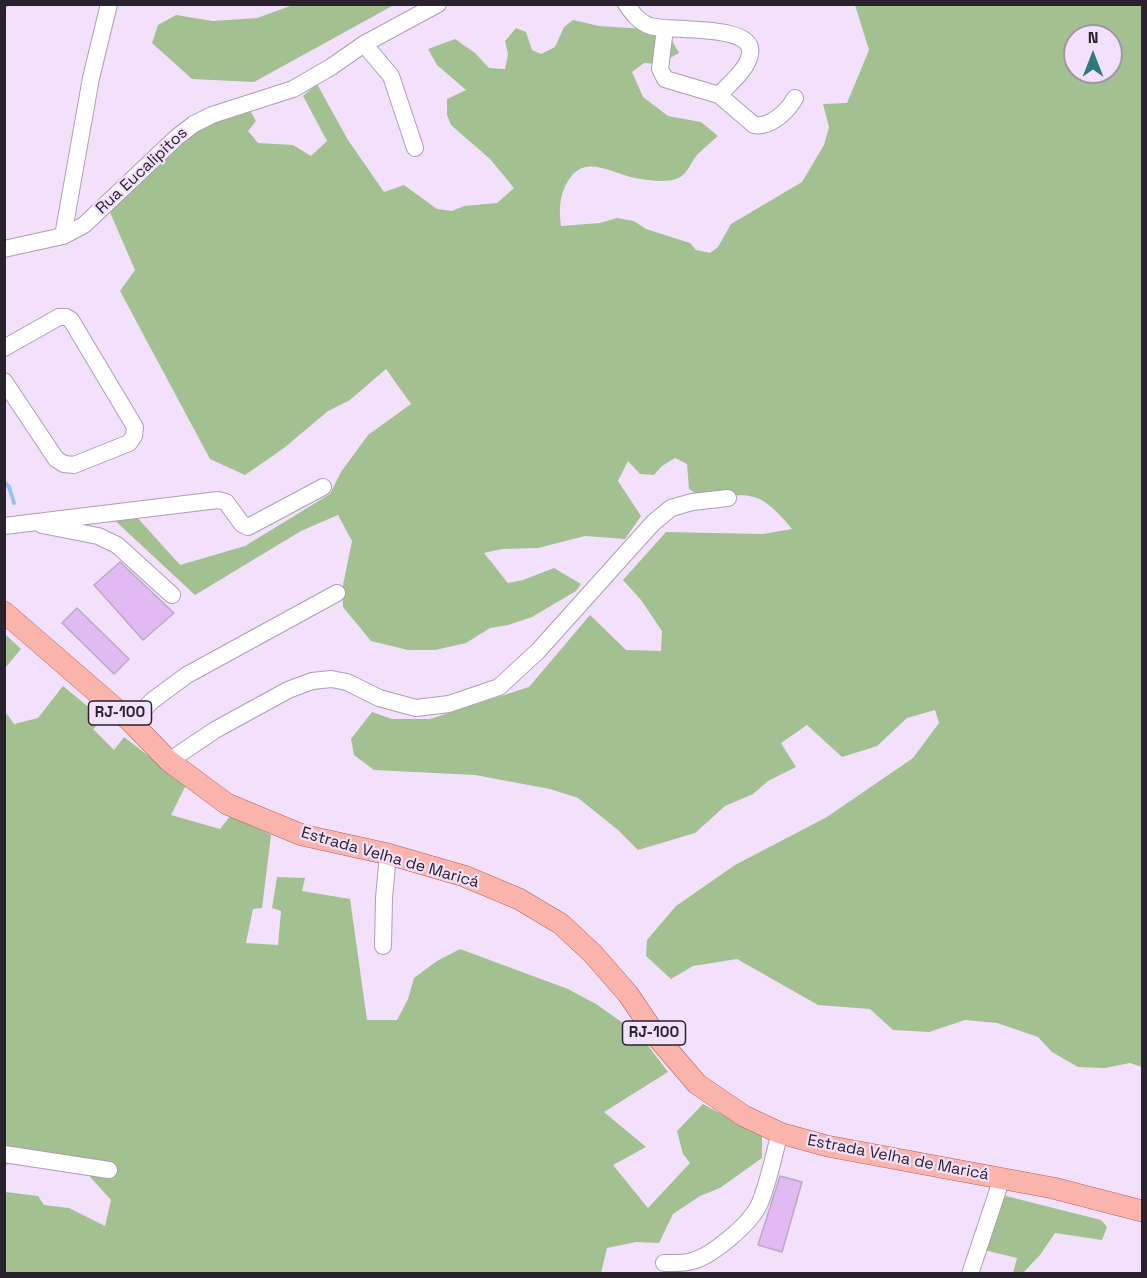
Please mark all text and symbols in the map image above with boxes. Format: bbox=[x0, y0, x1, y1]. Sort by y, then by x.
north arrow bbox=[1063, 24, 1123, 84]
text: N bbox=[1088, 27, 1098, 48]
street label: Rua Eucalipitos bbox=[92, 124, 192, 218]
road number: RJ-100 bbox=[88, 701, 152, 725]
street label: Estrada Velha de Maricá bbox=[299, 823, 481, 893]
road number: RJ-100 bbox=[622, 1021, 686, 1045]
street label: Estrada Velha de Maricá bbox=[806, 1131, 990, 1185]

